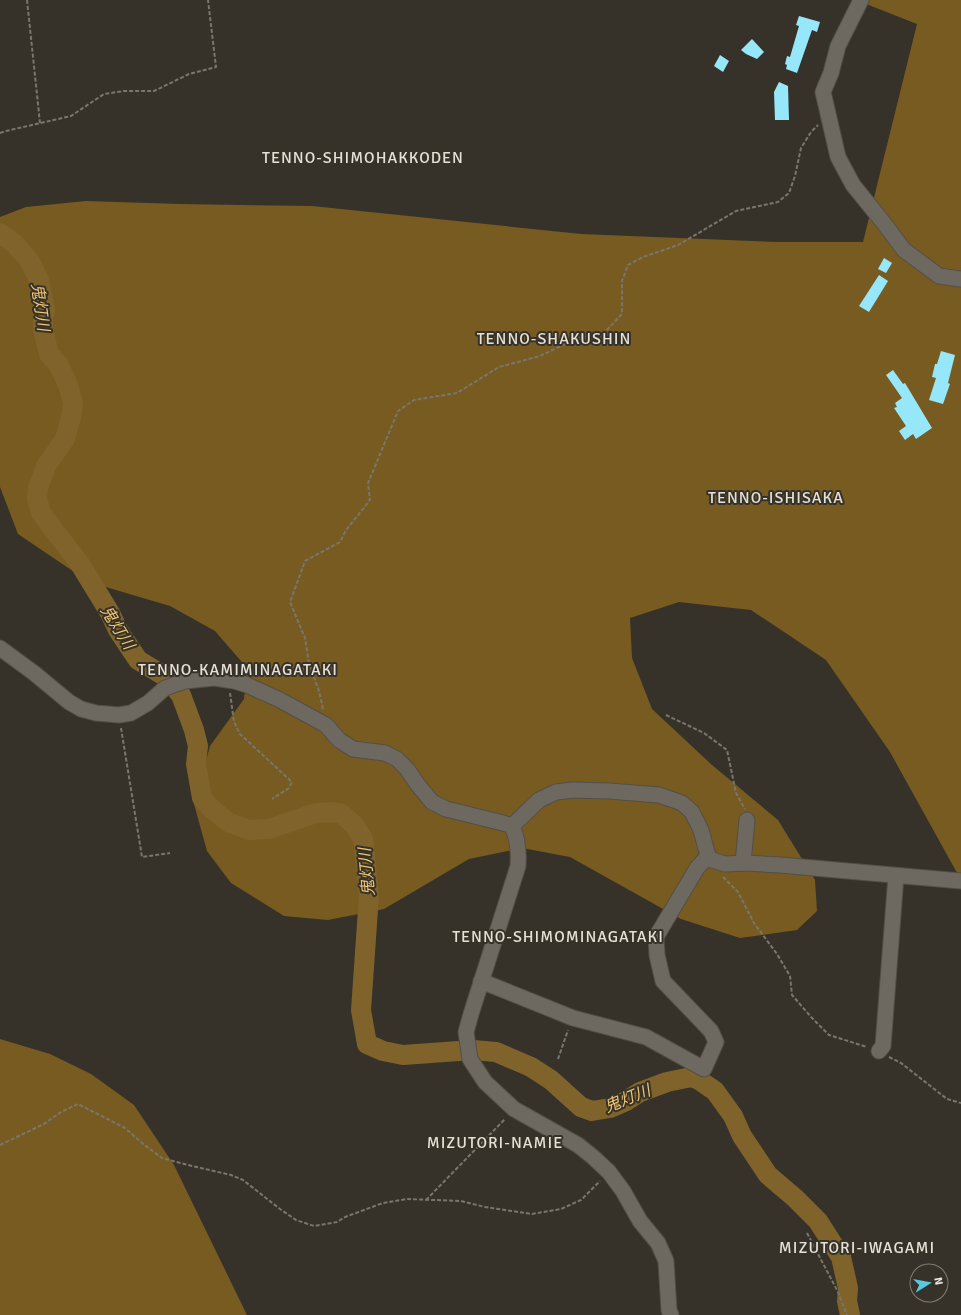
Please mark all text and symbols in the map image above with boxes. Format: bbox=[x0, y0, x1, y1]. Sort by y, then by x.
district label: TENNO-SHIMOHAKKODEN bbox=[262, 148, 464, 168]
water label: 鬼灯川 bbox=[27, 282, 54, 334]
district label: TENNO-SHAKUSHIN bbox=[477, 329, 631, 349]
district label: TENNO-ISHISAKA bbox=[708, 488, 844, 508]
water label: 鬼灯川 bbox=[96, 602, 139, 655]
district label: TENNO-KAMIMINAGATAKI bbox=[138, 660, 338, 680]
water label: 鬼灯川 bbox=[355, 845, 379, 897]
district label: TENNO-SHIMOMINAGATAKI bbox=[452, 927, 664, 947]
water label: 鬼灯川 bbox=[601, 1080, 655, 1117]
district label: MIZUTORI-NAMIE bbox=[427, 1133, 563, 1153]
district label: MIZUTORI-IWAGAMI bbox=[779, 1238, 935, 1258]
north arrow bbox=[909, 1263, 949, 1303]
text: N bbox=[931, 1276, 945, 1286]

